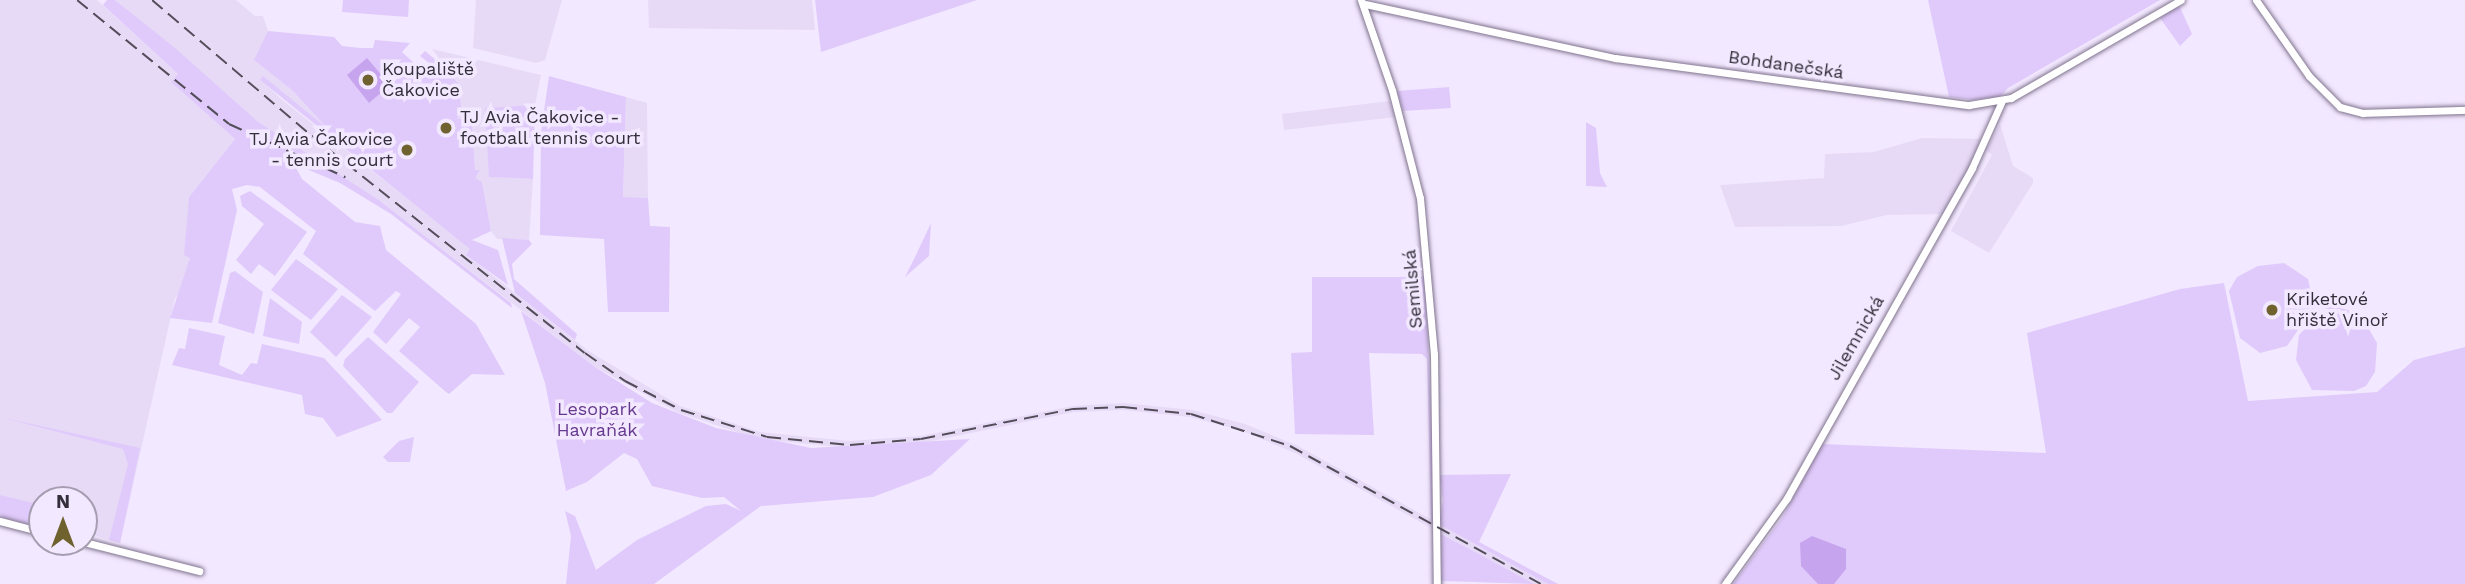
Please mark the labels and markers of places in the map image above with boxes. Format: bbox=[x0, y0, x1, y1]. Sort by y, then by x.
place label: Koupaliště Čakovice bbox=[382, 59, 474, 102]
marker: Koupaliště Čakovice bbox=[360, 72, 376, 88]
place label: TJ Avia Čakovice - football tennis court bbox=[460, 107, 641, 150]
marker: TJ Avia Čakovice - football tennis court bbox=[438, 120, 454, 136]
place label: TJ Avia Čakovice - tennis court bbox=[248, 129, 393, 172]
marker: TJ Avia Čakovice - tennis court bbox=[399, 142, 415, 158]
place label: Kriketové hřiště Vinoř bbox=[2286, 289, 2389, 332]
marker: Kriketové hřiště Vinoř bbox=[2264, 302, 2280, 318]

